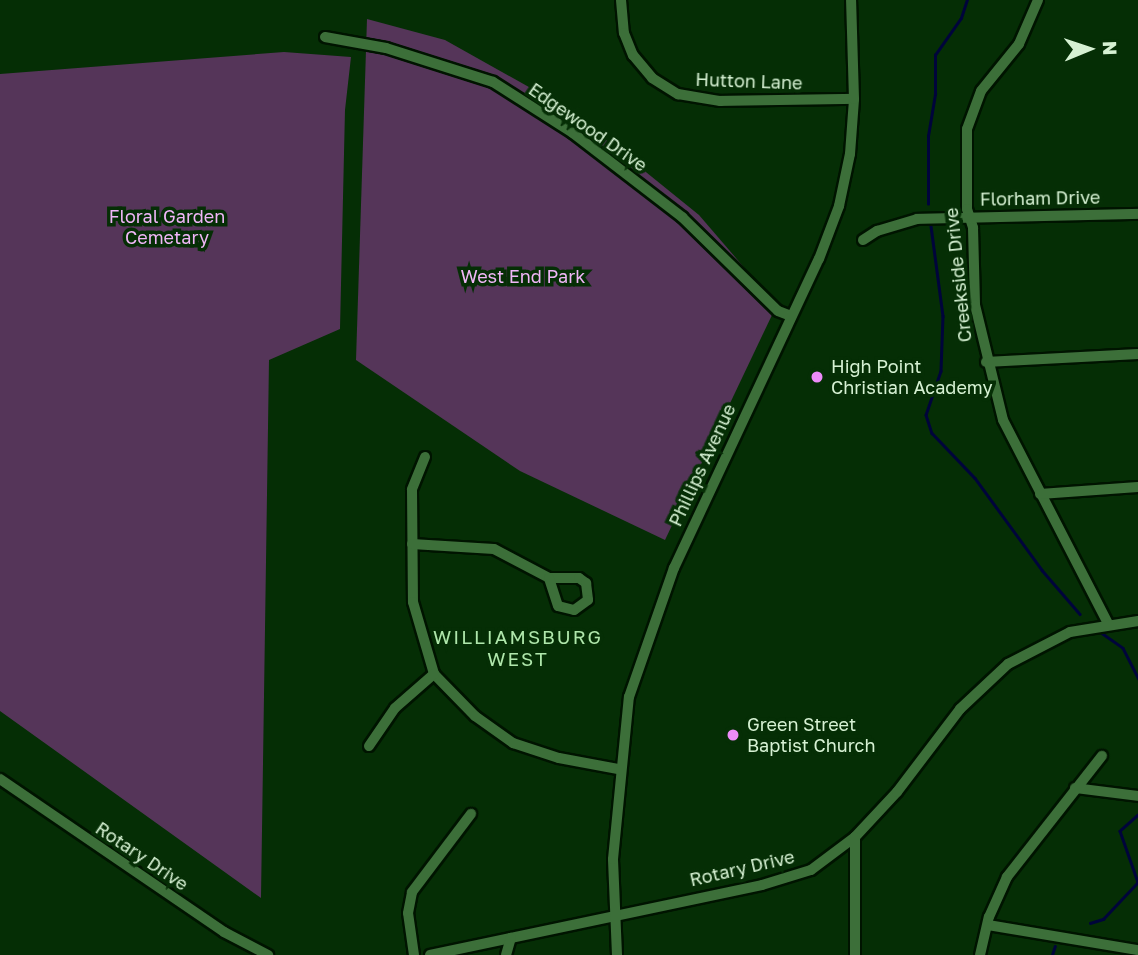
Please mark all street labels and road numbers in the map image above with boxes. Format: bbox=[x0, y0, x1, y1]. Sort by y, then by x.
street label: Hutton Lane bbox=[695, 68, 803, 94]
street label: Edgewood Drive bbox=[525, 78, 651, 176]
street label: Florham Drive bbox=[980, 186, 1100, 210]
street label: Creekside Drive bbox=[940, 207, 976, 343]
street label: Phillips Avenue bbox=[664, 400, 740, 530]
street label: Rotary Drive bbox=[92, 817, 192, 895]
street label: Rotary Drive bbox=[687, 845, 797, 891]

